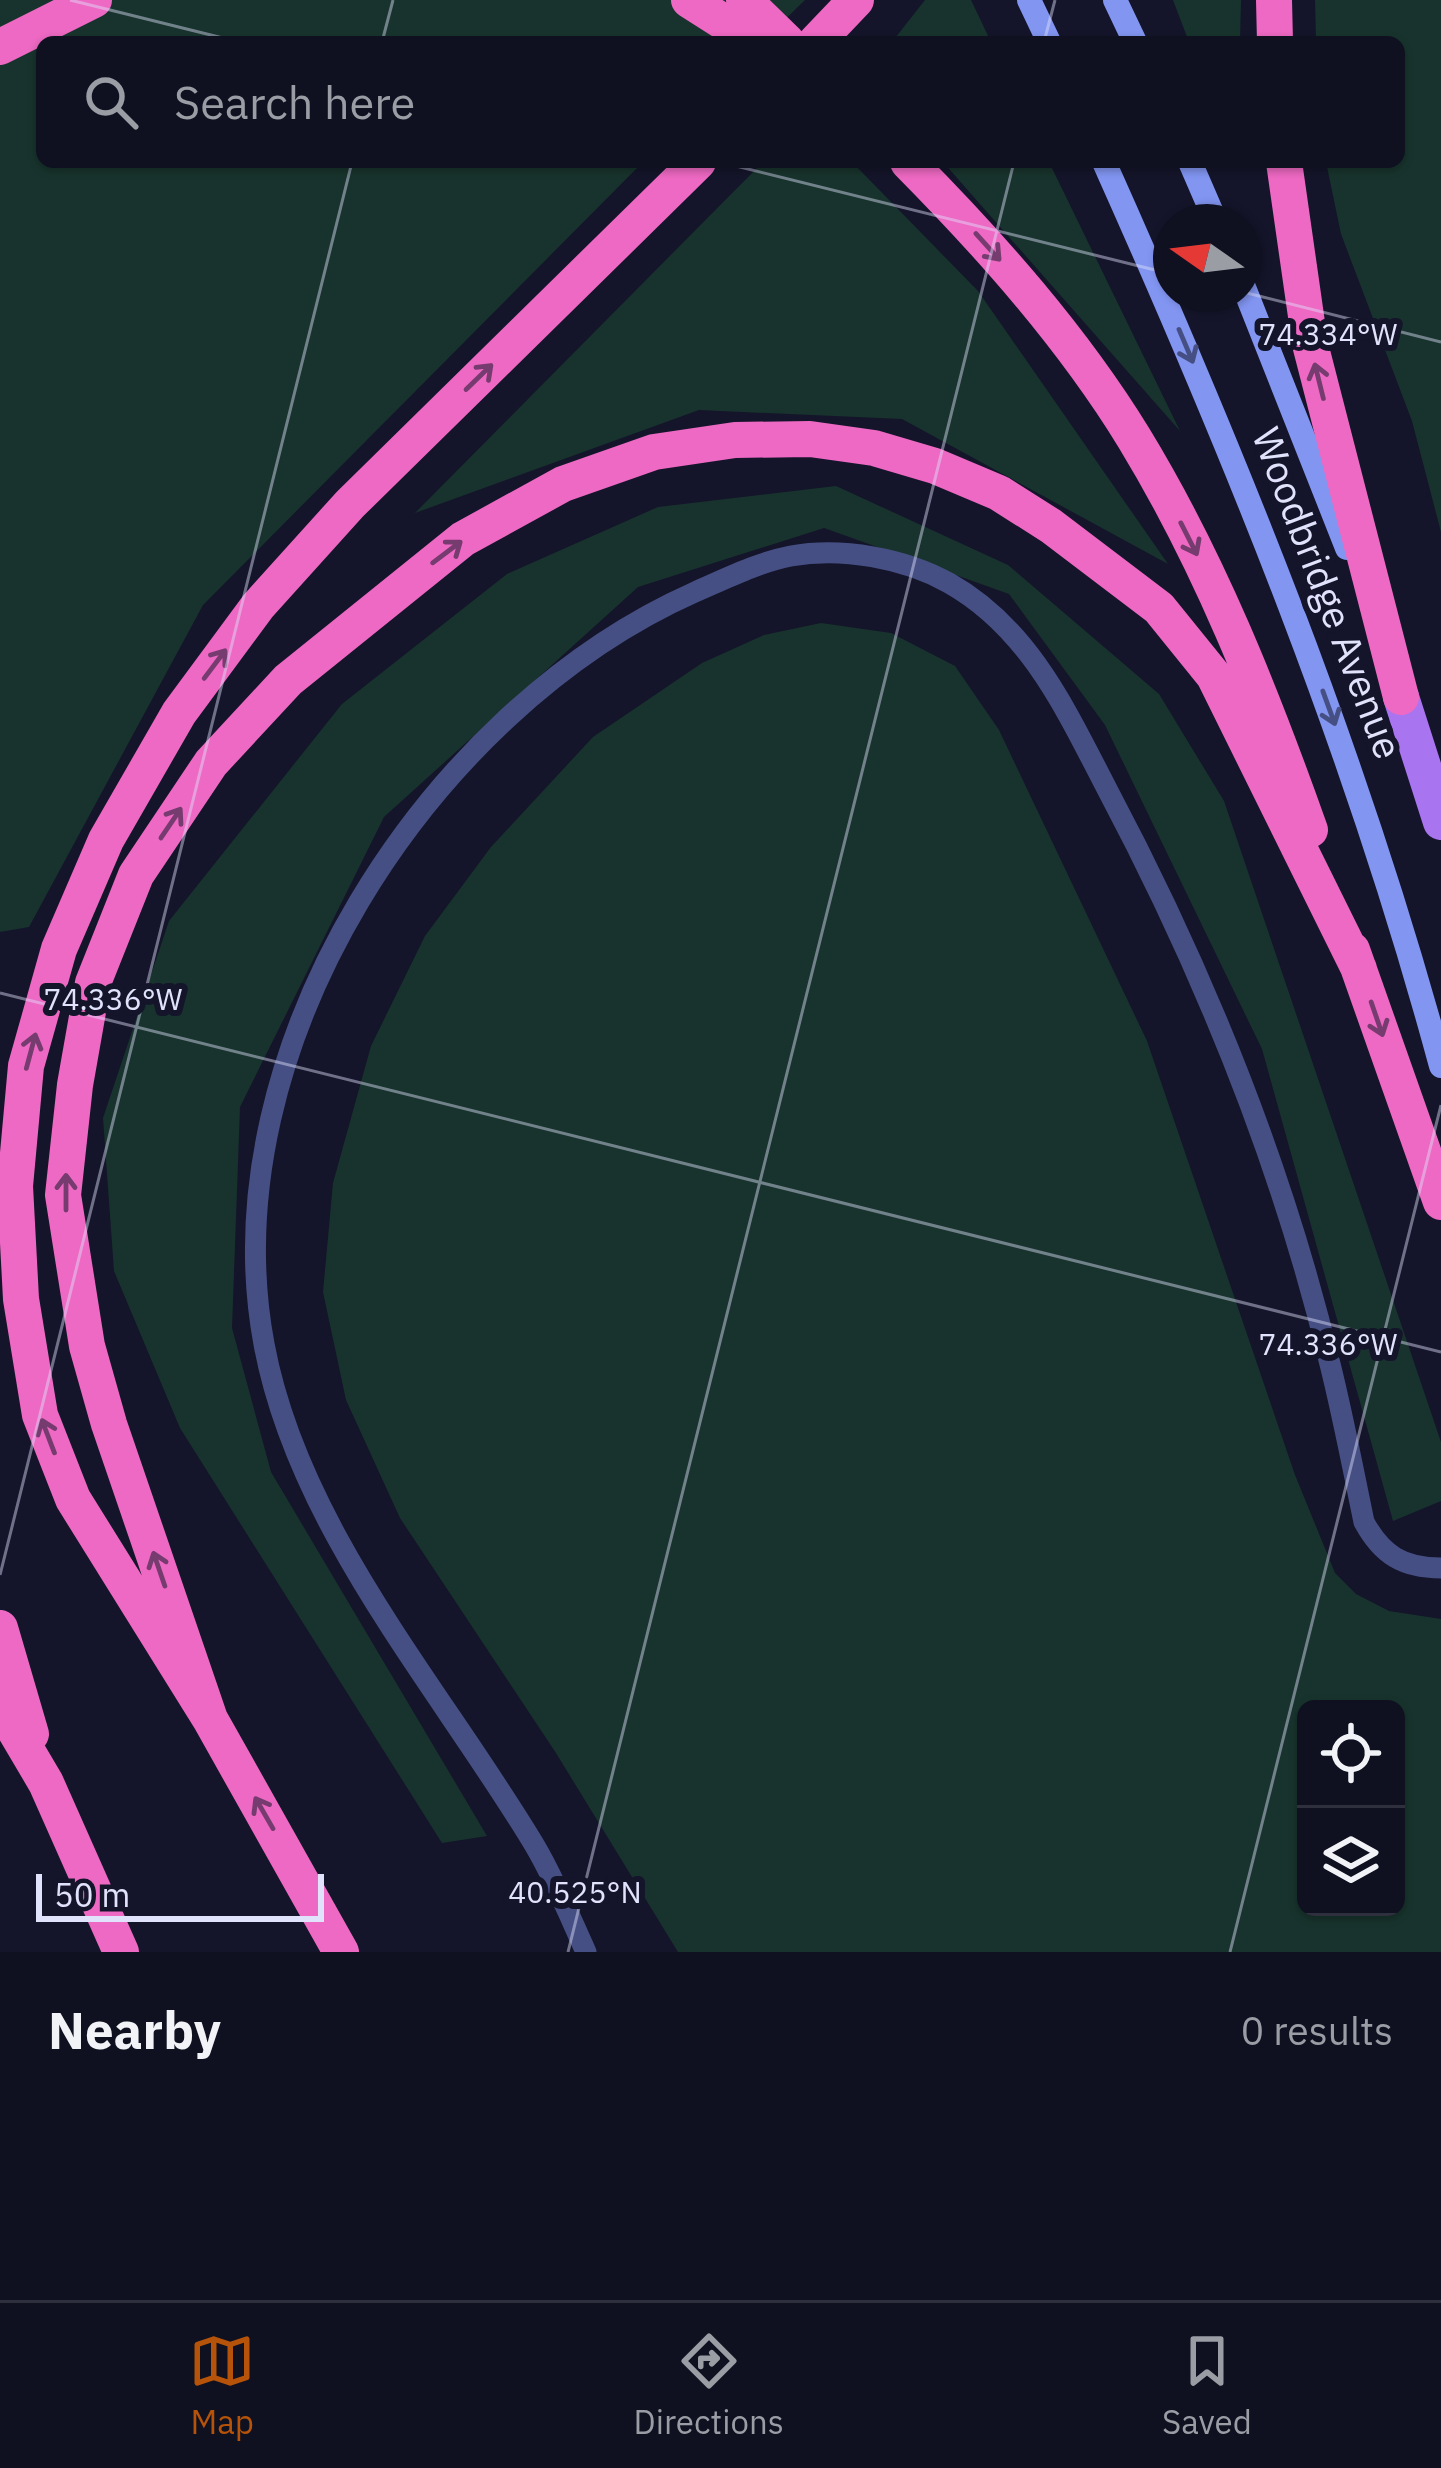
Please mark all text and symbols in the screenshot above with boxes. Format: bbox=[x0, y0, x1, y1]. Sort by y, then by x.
search box bbox=[36, 36, 1405, 168]
icon: search bbox=[78, 69, 144, 135]
text: Search here bbox=[174, 73, 415, 131]
north arrow bbox=[1153, 204, 1261, 312]
one-way arrow bbox=[974, 232, 1001, 262]
text: 74.334°W bbox=[1259, 314, 1398, 353]
one-way arrow bbox=[1177, 327, 1199, 363]
one-way arrow bbox=[1307, 362, 1329, 400]
one-way arrow bbox=[464, 363, 493, 392]
street label: Woodbridge Avenue bbox=[1241, 420, 1415, 766]
one-way arrow bbox=[1179, 521, 1202, 556]
one-way arrow bbox=[430, 540, 463, 565]
one-way arrow bbox=[202, 648, 228, 680]
one-way arrow bbox=[1320, 689, 1341, 726]
one-way arrow bbox=[158, 807, 183, 841]
text: 74.336°W bbox=[44, 979, 183, 1018]
one-way arrow bbox=[1368, 1000, 1389, 1037]
one-way arrow bbox=[21, 1032, 43, 1070]
one-way arrow bbox=[55, 1173, 77, 1212]
text: 74.336°W bbox=[1259, 1324, 1398, 1363]
one-way arrow bbox=[36, 1419, 58, 1456]
one-way arrow bbox=[147, 1551, 168, 1588]
map controls bbox=[1297, 1700, 1405, 1916]
button: locate bbox=[1297, 1700, 1405, 1808]
one-way arrow bbox=[252, 1796, 275, 1831]
button: layers bbox=[1297, 1808, 1405, 1916]
scale bar bbox=[36, 1868, 324, 1921]
text: 40.525°N bbox=[508, 1872, 642, 1911]
text: 50 m bbox=[54, 1873, 130, 1916]
text: Nearby bbox=[48, 1997, 221, 2063]
text: 0 results bbox=[1241, 2005, 1393, 2056]
tab: Map bbox=[189, 2328, 255, 2443]
tab: Directions bbox=[634, 2328, 784, 2443]
tab: Saved bbox=[1162, 2328, 1252, 2443]

